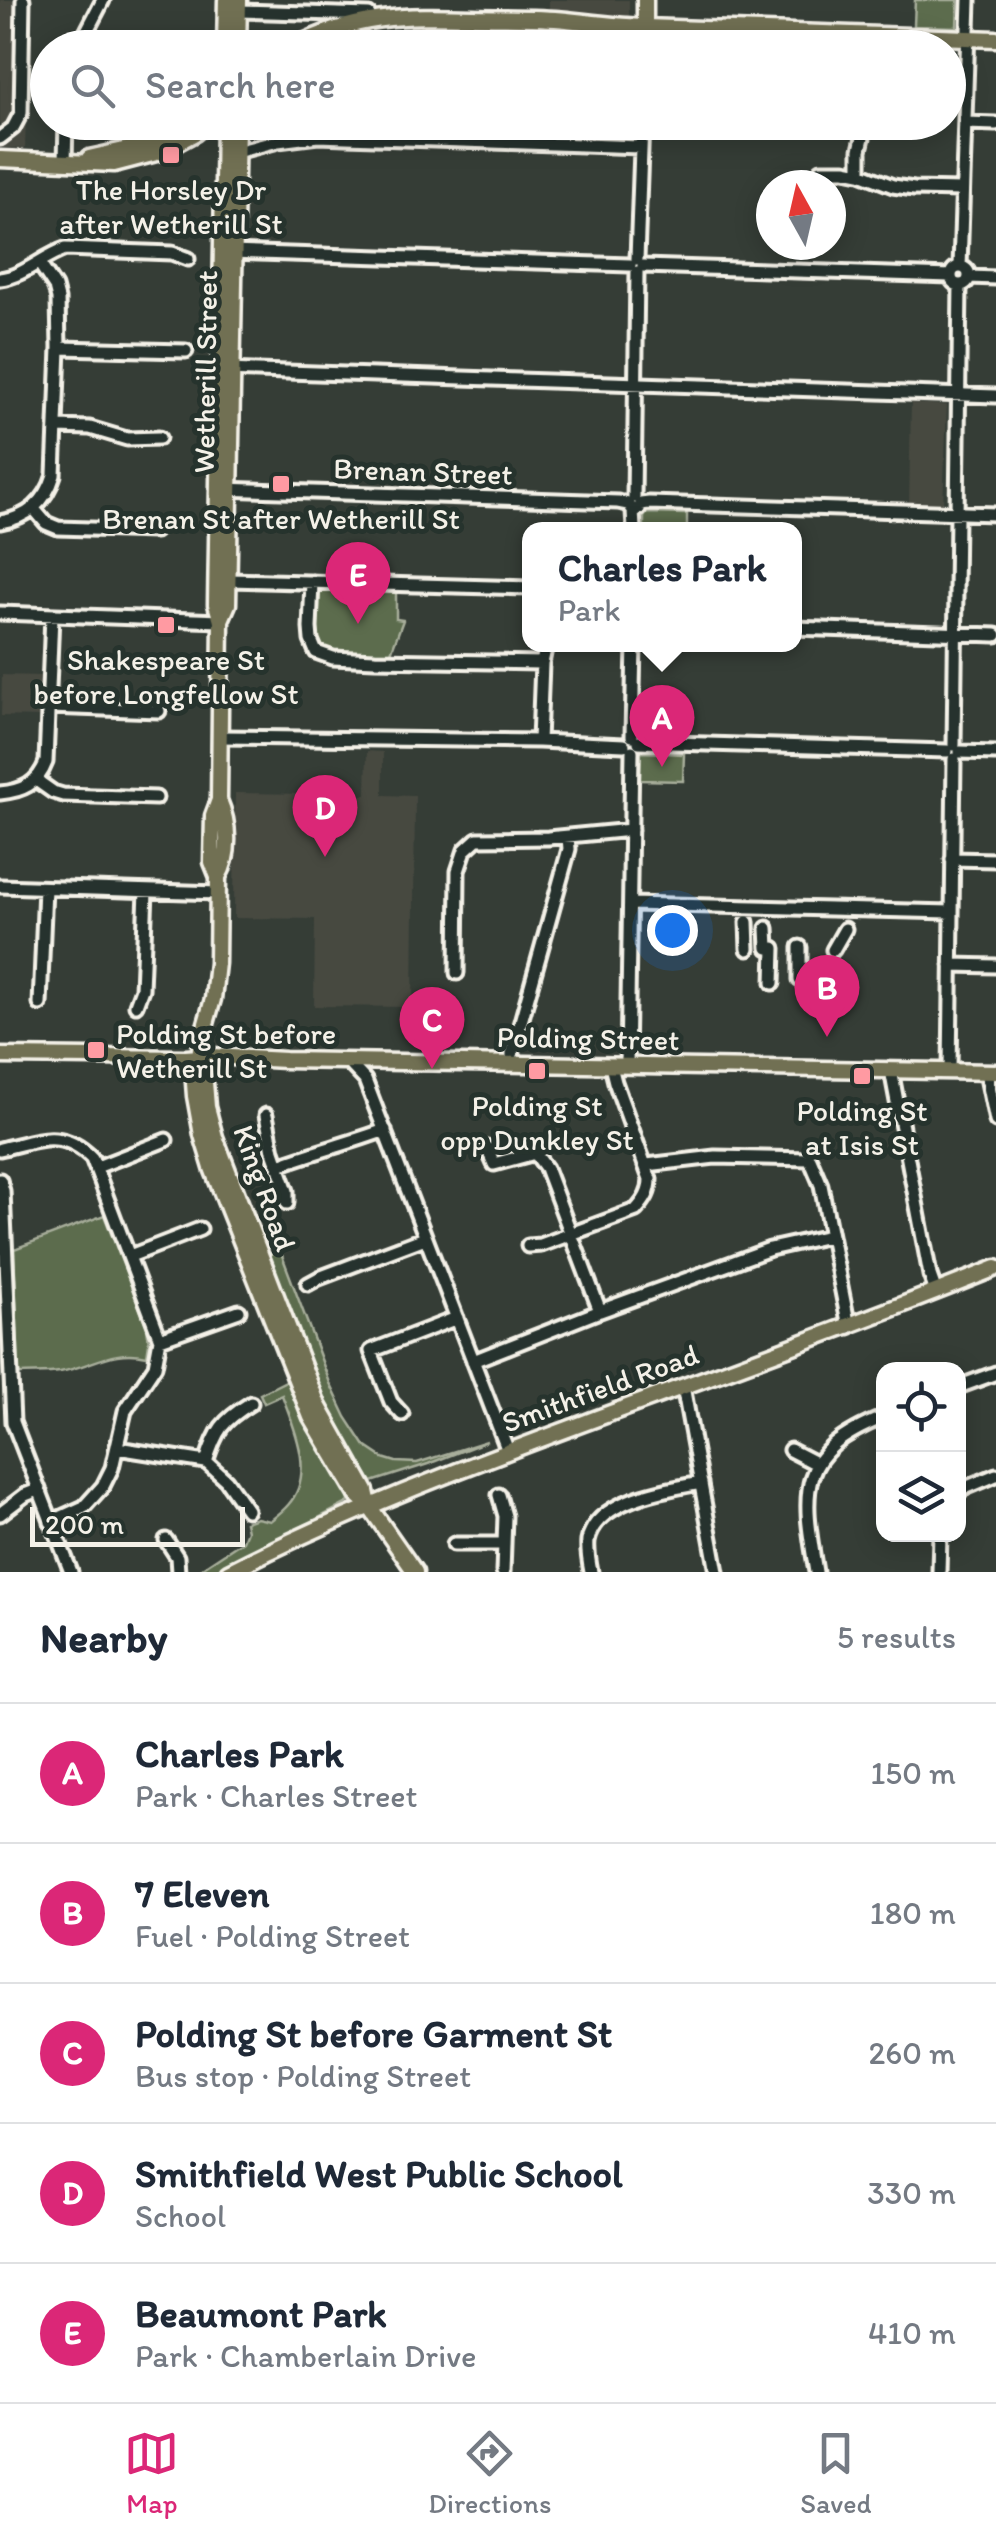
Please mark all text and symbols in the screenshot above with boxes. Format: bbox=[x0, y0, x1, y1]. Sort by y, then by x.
search box bbox=[30, 30, 966, 140]
icon: search bbox=[65, 58, 120, 113]
text: Search here bbox=[145, 62, 336, 108]
marker: The Horsley Dr after Wetherill St bbox=[160, 144, 182, 166]
north arrow bbox=[756, 170, 846, 260]
place label: The Horsley Dr after Wetherill St bbox=[59, 171, 283, 242]
street label: Wetherill Street bbox=[185, 270, 225, 474]
street label: Brenan Street bbox=[333, 449, 513, 493]
marker: Brenan St after Wetherill St bbox=[270, 473, 292, 495]
place label: Brenan St after Wetherill St bbox=[102, 500, 460, 537]
popup bbox=[522, 522, 802, 652]
pin: E bbox=[326, 542, 390, 624]
text: Charles Park bbox=[558, 545, 766, 591]
text: Park bbox=[558, 591, 621, 629]
marker: Shakespeare St before Longfellow St bbox=[155, 614, 177, 636]
place label: Shakespeare St before Longfellow St bbox=[33, 641, 299, 712]
pin: A bbox=[630, 684, 694, 767]
pin: D bbox=[292, 774, 358, 857]
your location bbox=[647, 905, 698, 956]
pin: B bbox=[794, 954, 860, 1037]
pin: C bbox=[400, 986, 464, 1069]
place label: Polding St before Wetherill St bbox=[116, 1015, 336, 1086]
street label: Polding Street bbox=[496, 1018, 680, 1058]
marker: Polding St before Wetherill St bbox=[85, 1039, 107, 1061]
marker: Polding St opp Dunkley St bbox=[526, 1060, 548, 1082]
marker: Polding St at Isis St bbox=[851, 1065, 873, 1087]
place label: Polding St opp Dunkley St bbox=[440, 1087, 634, 1158]
place label: Polding St at Isis St bbox=[796, 1092, 928, 1163]
street label: King Road bbox=[225, 1120, 305, 1256]
street label: Smithfield Road bbox=[496, 1335, 704, 1441]
map controls bbox=[876, 1362, 966, 1542]
button: locate bbox=[876, 1362, 966, 1452]
button: layers bbox=[876, 1452, 966, 1542]
scale bar bbox=[30, 1502, 245, 1546]
text: 200 m bbox=[45, 1507, 124, 1541]
text: Nearby bbox=[40, 1612, 167, 1663]
text: 5 results bbox=[837, 1618, 956, 1656]
text: Charles Park bbox=[135, 1731, 344, 1777]
text: A bbox=[62, 1754, 83, 1792]
text: 150 m bbox=[871, 1754, 956, 1792]
text: Park · Charles Street bbox=[135, 1777, 418, 1815]
text: 7 Eleven bbox=[135, 1871, 269, 1917]
text: B bbox=[62, 1894, 83, 1932]
text: 180 m bbox=[870, 1894, 956, 1932]
text: Fuel · Polding Street bbox=[135, 1917, 410, 1955]
text: Polding St before Garment St bbox=[135, 2011, 612, 2057]
text: C bbox=[62, 2034, 83, 2072]
text: 260 m bbox=[868, 2034, 956, 2072]
text: Bus stop · Polding Street bbox=[135, 2057, 471, 2095]
text: Smithfield West Public School bbox=[135, 2151, 623, 2197]
text: D bbox=[62, 2174, 83, 2212]
text: 330 m bbox=[867, 2174, 956, 2212]
text: School bbox=[135, 2197, 226, 2235]
text: Beaumont Park bbox=[135, 2291, 387, 2337]
text: E bbox=[64, 2314, 81, 2352]
text: 410 m bbox=[868, 2314, 956, 2352]
text: Park · Chamberlain Drive bbox=[135, 2337, 476, 2375]
tab: Map bbox=[124, 2426, 179, 2520]
tab: Directions bbox=[428, 2426, 551, 2520]
tab: Saved bbox=[800, 2426, 872, 2520]

